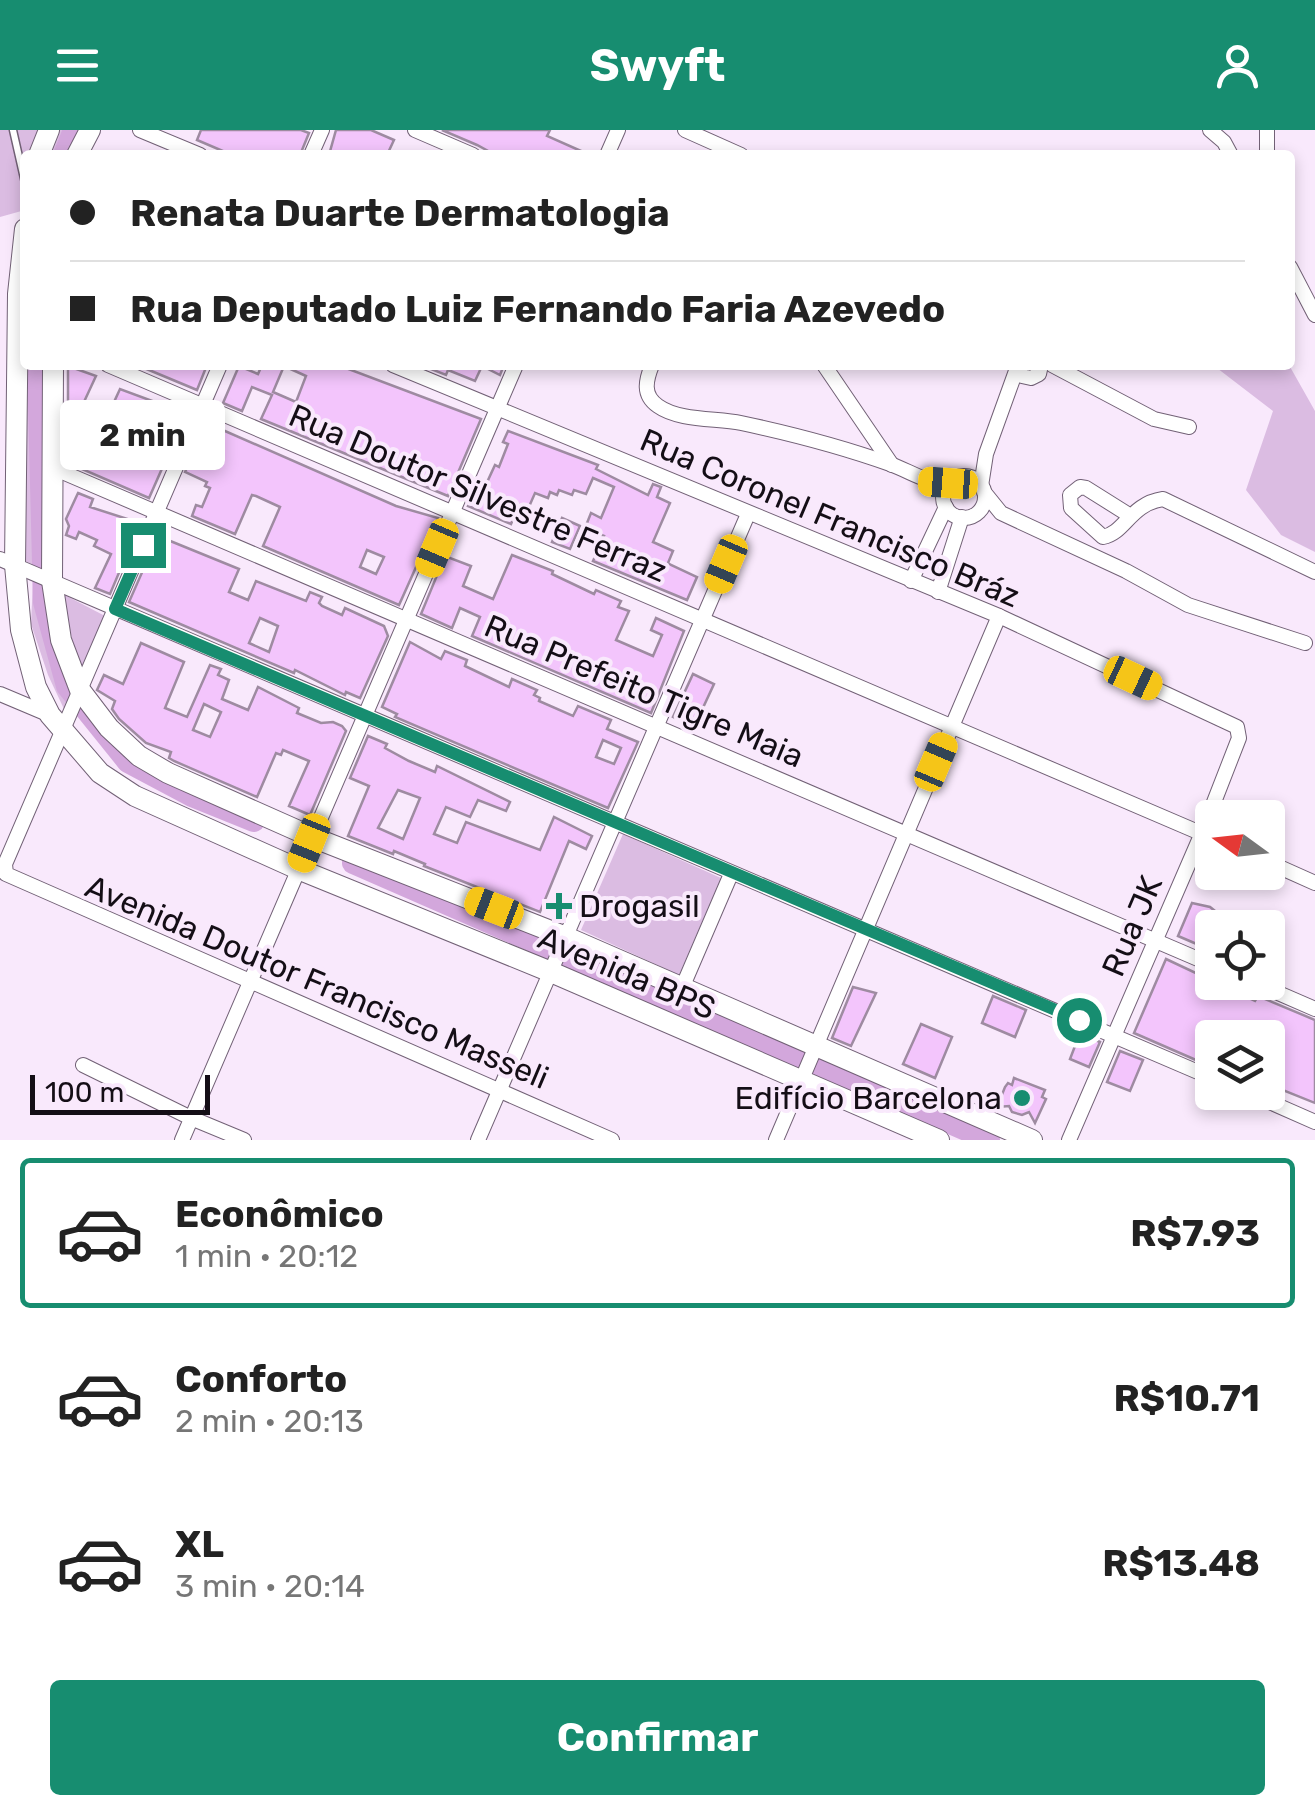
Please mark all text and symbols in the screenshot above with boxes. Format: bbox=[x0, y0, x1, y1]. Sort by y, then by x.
icon: menu bbox=[50, 38, 105, 93]
icon: person bbox=[1210, 38, 1265, 93]
text: Swyft bbox=[590, 39, 725, 92]
text: Renata Duarte Dermatologia bbox=[130, 190, 670, 236]
text: Rua Deputado Luiz Fernando Faria Azevedo bbox=[130, 286, 945, 332]
street label: Rua Doutor Silvestre Ferraz bbox=[283, 396, 673, 590]
callout: 2 min bbox=[61, 400, 226, 470]
text: 2 min bbox=[99, 416, 186, 454]
street label: Rua Coronel Francisco Bráz bbox=[635, 421, 1025, 615]
car bbox=[917, 466, 979, 500]
car bbox=[411, 515, 463, 581]
route end bbox=[121, 523, 166, 568]
car bbox=[700, 531, 752, 597]
street label: Rua Prefeito Tigre Maia bbox=[479, 607, 809, 775]
car bbox=[1099, 652, 1167, 704]
car bbox=[910, 729, 962, 795]
north arrow bbox=[1195, 800, 1285, 890]
map controls bbox=[1195, 800, 1285, 1110]
car bbox=[284, 810, 334, 876]
street label: Avenida Doutor Francisco Masseli bbox=[80, 867, 554, 1097]
street label: Rua JK bbox=[1094, 870, 1170, 982]
car bbox=[461, 883, 527, 933]
place label: Drogasil bbox=[579, 887, 700, 925]
marker: Drogasil bbox=[548, 895, 570, 917]
button: locate bbox=[1195, 910, 1285, 1000]
street label: Avenida BPS bbox=[533, 919, 721, 1027]
route start bbox=[1057, 998, 1102, 1043]
button: layers bbox=[1195, 1020, 1285, 1110]
scale bar bbox=[30, 1070, 210, 1114]
text: 100 m bbox=[45, 1076, 124, 1109]
place label: Edifício Barcelona bbox=[734, 1079, 1002, 1117]
marker: Edifício Barcelona bbox=[1011, 1087, 1033, 1109]
icon: car bbox=[55, 1188, 145, 1278]
text: Econômico bbox=[175, 1191, 384, 1237]
text: R$7.93 bbox=[1130, 1210, 1260, 1256]
text: 1 min · 20:12 bbox=[175, 1237, 358, 1275]
icon: car bbox=[55, 1353, 145, 1443]
text: Conforto bbox=[175, 1356, 347, 1402]
text: R$10.71 bbox=[1114, 1375, 1260, 1421]
text: 2 min · 20:13 bbox=[175, 1402, 364, 1440]
icon: car bbox=[55, 1518, 145, 1608]
text: XL bbox=[175, 1521, 224, 1567]
text: R$13.48 bbox=[1102, 1540, 1260, 1586]
text: 3 min · 20:14 bbox=[175, 1567, 365, 1605]
button: Confirmar bbox=[50, 1680, 1265, 1795]

